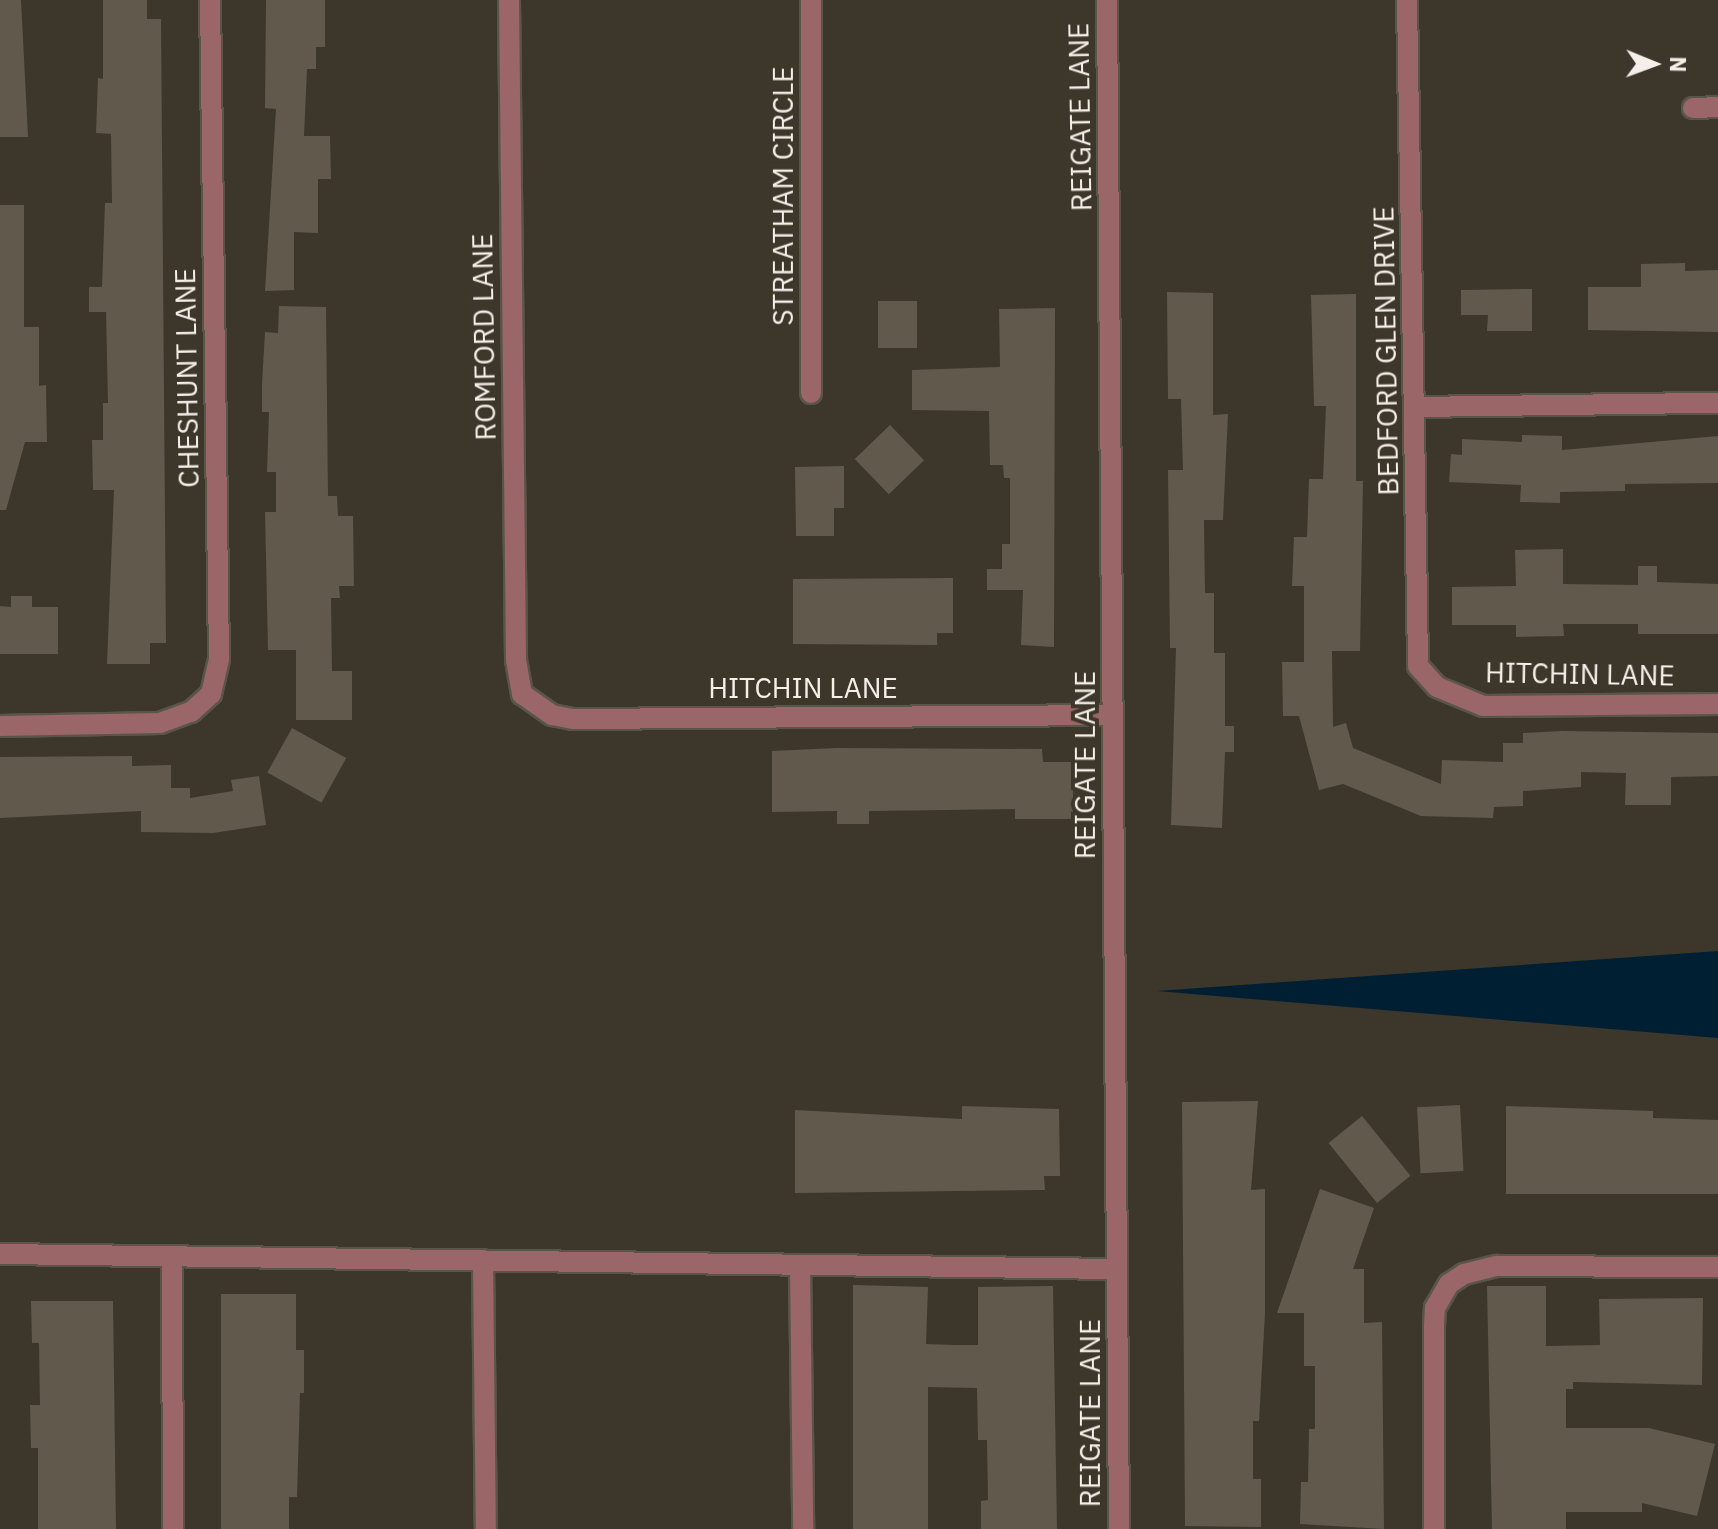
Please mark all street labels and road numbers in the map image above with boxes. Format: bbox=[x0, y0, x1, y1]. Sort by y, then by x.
street label: REIGATE LANE bbox=[1062, 22, 1098, 212]
street label: STREATHAM CIRCLE bbox=[766, 66, 800, 326]
street label: BEDFORD GLEN DRIVE bbox=[1367, 206, 1405, 496]
street label: ROMFORD LANE bbox=[465, 233, 503, 441]
street label: CHESHUNT LANE bbox=[168, 268, 206, 488]
street label: HITCHIN LANE bbox=[1485, 656, 1675, 692]
street label: HITCHIN LANE bbox=[708, 671, 898, 705]
street label: REIGATE LANE bbox=[1068, 671, 1102, 859]
street label: REIGATE LANE bbox=[1073, 1319, 1107, 1507]

